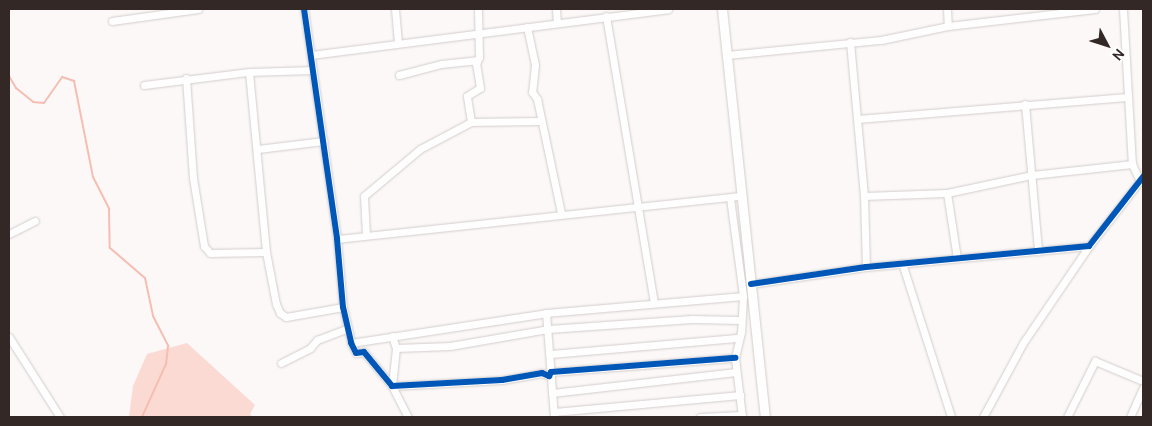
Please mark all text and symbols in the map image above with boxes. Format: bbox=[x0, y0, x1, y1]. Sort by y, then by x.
north arrow bbox=[1082, 20, 1132, 70]
text: N bbox=[1108, 45, 1129, 64]

